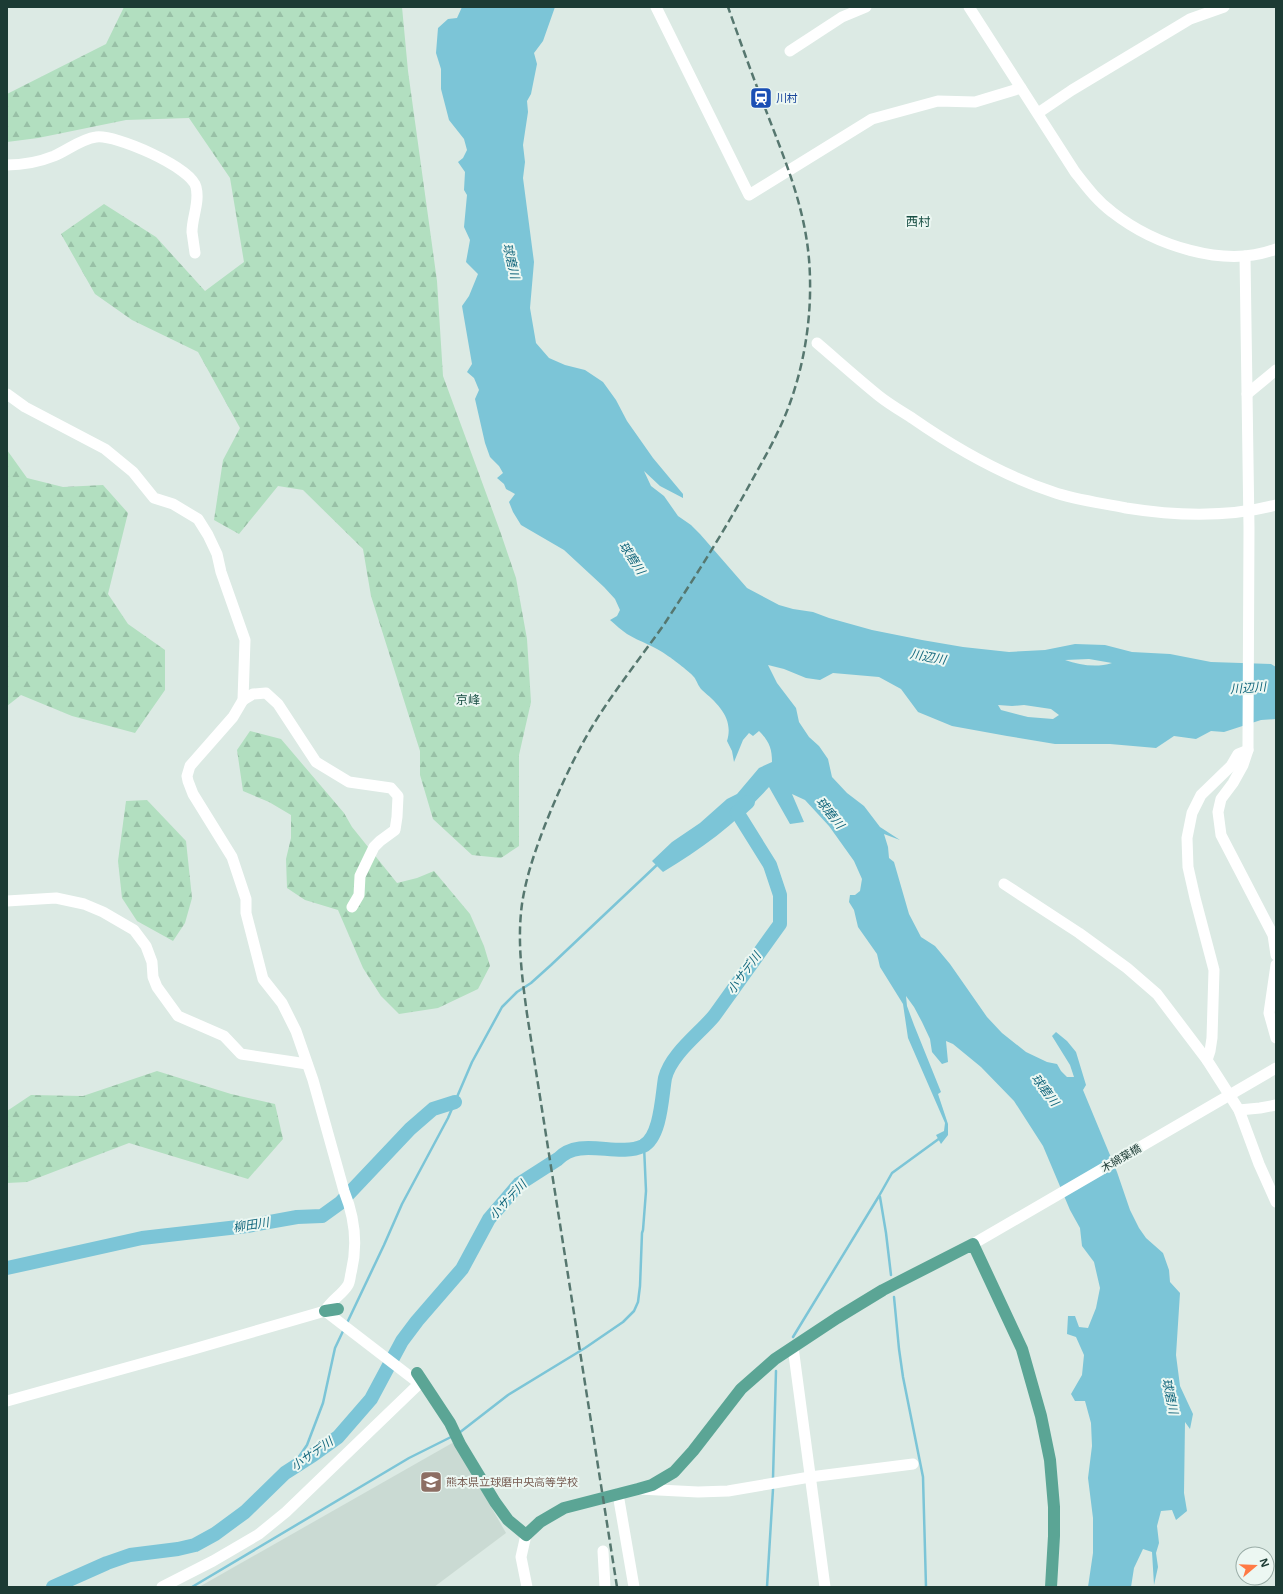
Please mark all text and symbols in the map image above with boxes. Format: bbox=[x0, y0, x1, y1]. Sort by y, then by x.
station icon: 川村 bbox=[748, 85, 774, 111]
place label: 川村 bbox=[776, 90, 798, 105]
district label: 西村 bbox=[906, 213, 931, 230]
water label: 球磨川 bbox=[499, 241, 524, 282]
water label: 球磨川 bbox=[615, 538, 650, 579]
water label: 川辺川 bbox=[909, 645, 949, 668]
water label: 川辺川 bbox=[1229, 678, 1269, 697]
district label: 京峰 bbox=[456, 691, 480, 708]
water label: 球磨川 bbox=[812, 793, 850, 834]
water label: 小サデ川 bbox=[723, 947, 766, 997]
water label: 球磨川 bbox=[1028, 1070, 1064, 1111]
street label: 木綿葉橋 bbox=[1098, 1140, 1144, 1175]
water label: 小サデ川 bbox=[485, 1175, 532, 1223]
water label: 柳田川 bbox=[232, 1213, 272, 1236]
water label: 球磨川 bbox=[1158, 1377, 1183, 1417]
water label: 小サデ川 bbox=[287, 1432, 338, 1474]
school or university icon: 熊本県立球磨中央高等学校 bbox=[418, 1469, 444, 1495]
place label: 熊本県立球磨中央高等学校 bbox=[446, 1474, 578, 1489]
north arrow bbox=[1235, 1546, 1275, 1586]
text: N bbox=[1256, 1556, 1273, 1569]

